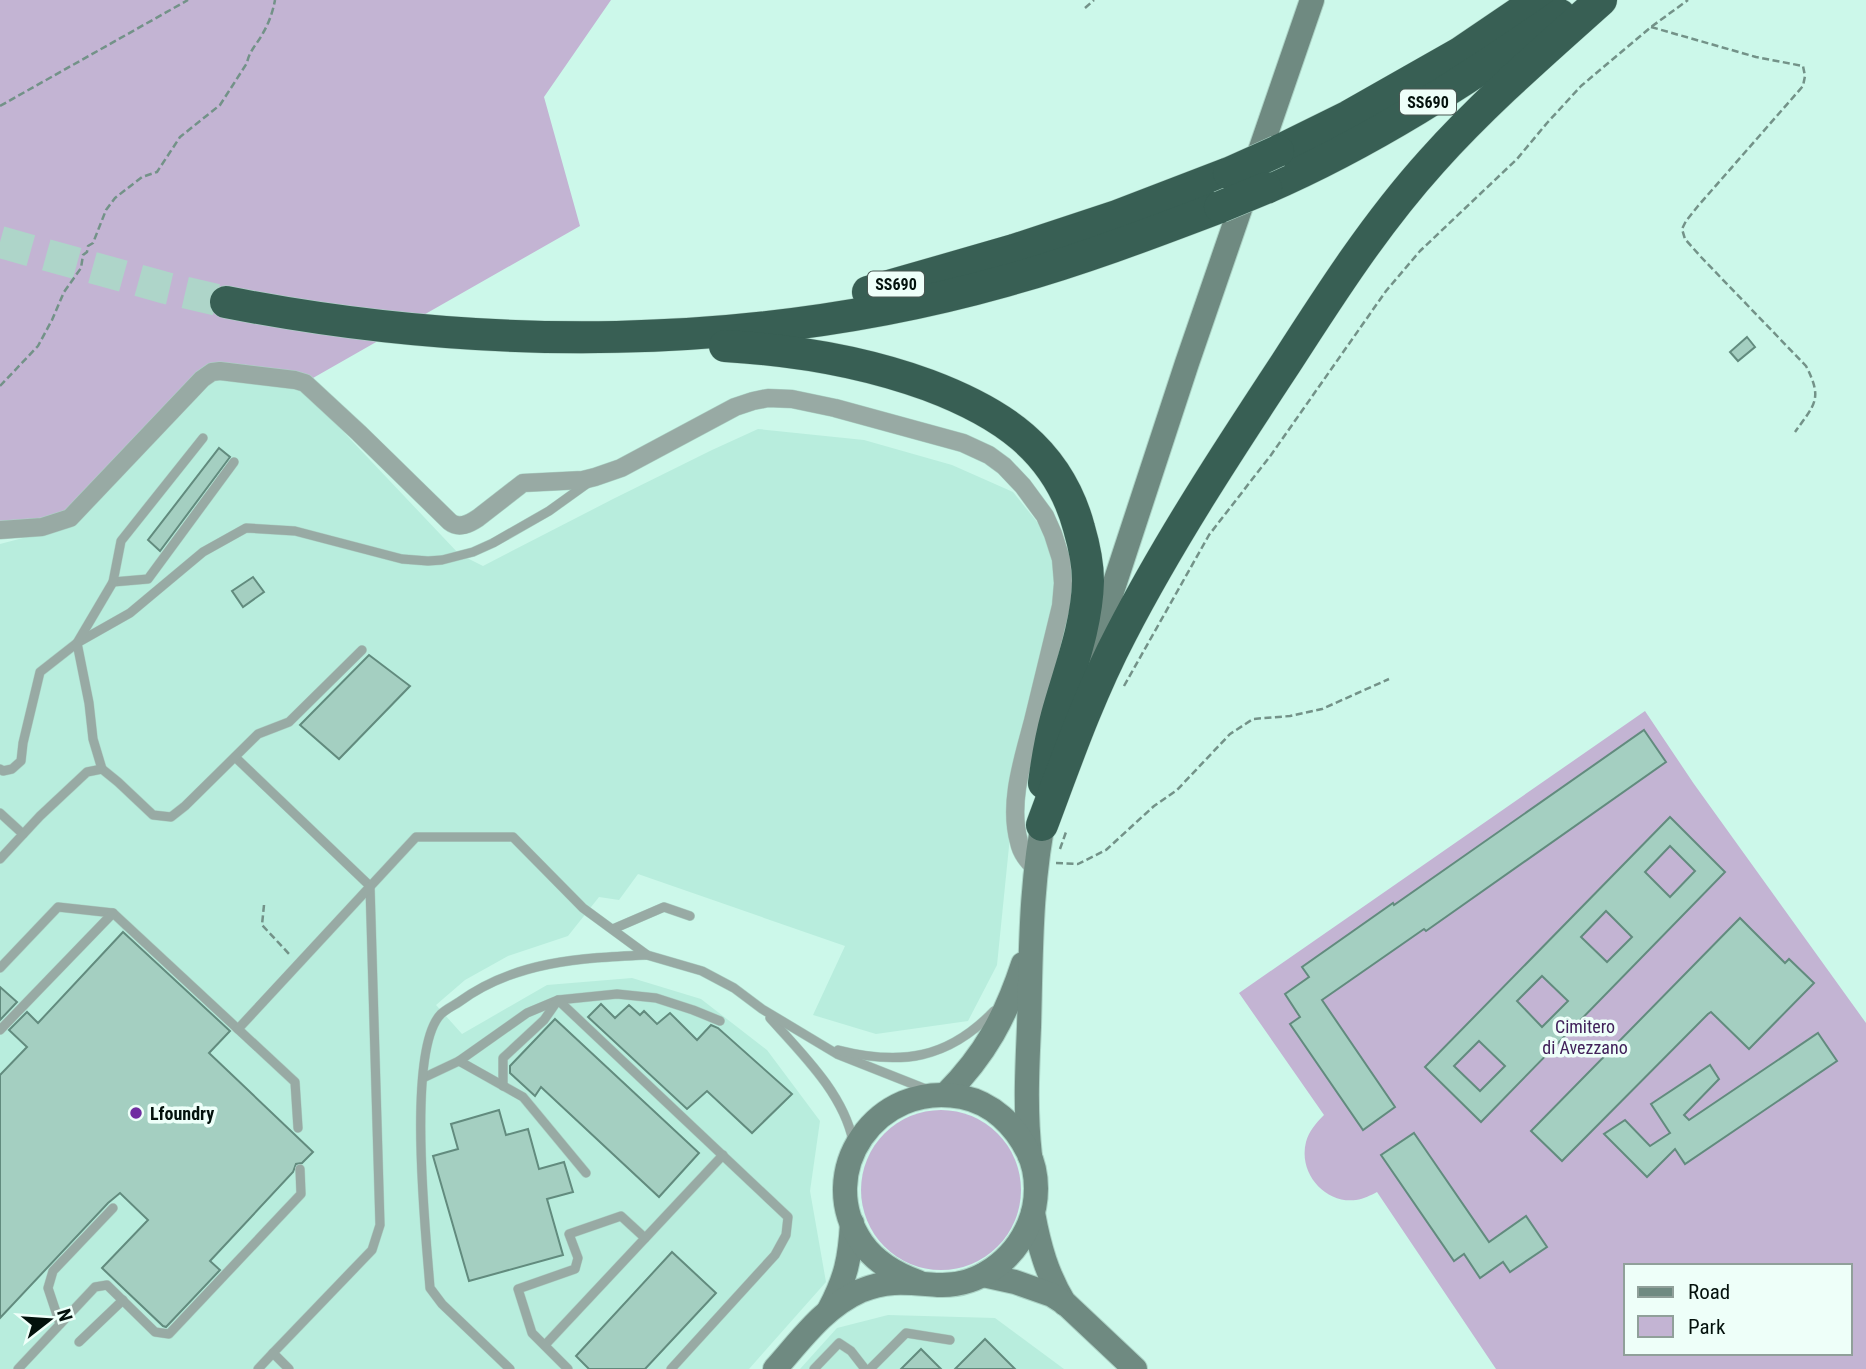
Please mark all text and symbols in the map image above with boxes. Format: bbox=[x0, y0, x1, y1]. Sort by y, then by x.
road number: SS690 bbox=[1400, 90, 1456, 114]
road number: SS690 bbox=[868, 272, 924, 296]
park label: Cimitero di Avezzano bbox=[1542, 1016, 1628, 1058]
place label: Lfoundry bbox=[150, 1103, 214, 1124]
marker: Lfoundry bbox=[128, 1105, 144, 1121]
legend bbox=[1624, 1264, 1852, 1355]
text: Road bbox=[1688, 1280, 1730, 1304]
north arrow bbox=[14, 1285, 84, 1355]
text: N bbox=[52, 1306, 77, 1324]
text: Park bbox=[1688, 1315, 1726, 1339]

